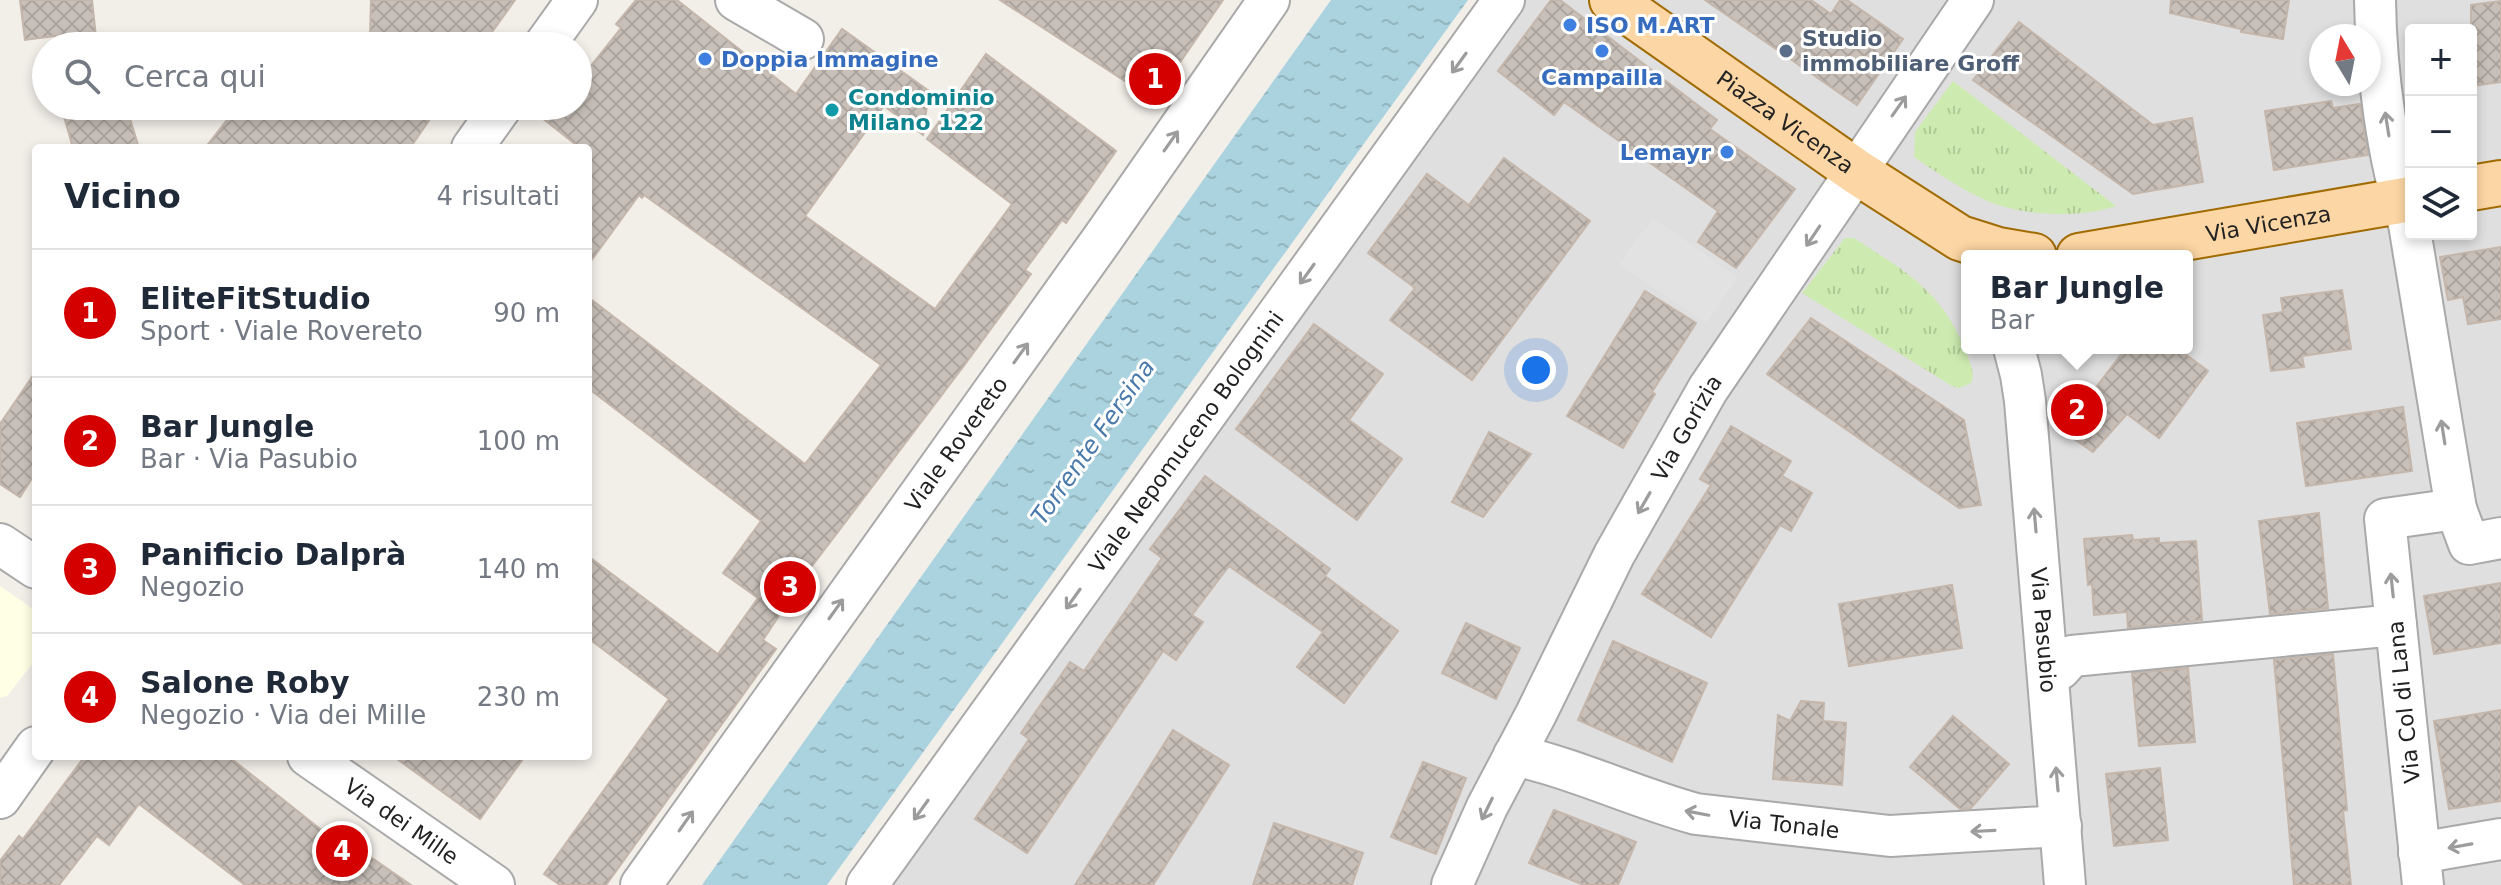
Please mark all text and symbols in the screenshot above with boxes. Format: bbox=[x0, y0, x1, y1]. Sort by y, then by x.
place label: ISO M.ART bbox=[1586, 13, 1715, 38]
marker: ISO M.ART bbox=[1561, 16, 1579, 34]
north arrow bbox=[2309, 24, 2381, 96]
map controls bbox=[2405, 24, 2477, 240]
button: + bbox=[2405, 24, 2477, 96]
place label: Studio immobiliare Groff bbox=[1802, 26, 2020, 76]
search box bbox=[32, 32, 592, 120]
marker: Campailla bbox=[1593, 42, 1611, 60]
marker: Studio immobiliare Groff bbox=[1777, 42, 1795, 60]
place label: Doppia Immagine bbox=[721, 47, 939, 72]
pin: 1 bbox=[1129, 49, 1181, 109]
marker: Doppia Immagine bbox=[696, 50, 714, 68]
one-way arrow bbox=[1450, 52, 1467, 74]
icon: search bbox=[60, 54, 104, 98]
text: Cerca qui bbox=[124, 59, 266, 94]
place label: Campailla bbox=[1541, 65, 1663, 90]
street label: Piazza Vicenza bbox=[1712, 65, 1859, 178]
place label: Condominio Milano 122 bbox=[848, 85, 995, 135]
one-way arrow bbox=[1891, 96, 1907, 118]
button: − bbox=[2405, 96, 2477, 168]
marker: Condominio Milano 122 bbox=[823, 101, 841, 119]
one-way arrow bbox=[2379, 111, 2394, 137]
one-way arrow bbox=[1163, 130, 1179, 152]
place label: Lemayr bbox=[1620, 140, 1711, 165]
marker: Lemayr bbox=[1718, 143, 1736, 161]
button: layers bbox=[2405, 168, 2477, 240]
text: Vicino bbox=[64, 176, 181, 216]
text: 4 risultati bbox=[436, 181, 560, 211]
street label: Via Vicenza bbox=[2204, 200, 2333, 247]
one-way arrow bbox=[1805, 225, 1821, 247]
popup bbox=[1961, 250, 2193, 354]
one-way arrow bbox=[1298, 263, 1315, 285]
text: Bar Jungle bbox=[1990, 270, 2164, 305]
text: EliteFitStudio bbox=[140, 281, 371, 316]
text: 1 bbox=[81, 298, 99, 328]
text: 90 m bbox=[493, 298, 560, 328]
text: Bar bbox=[1990, 305, 2034, 335]
street label: Viale Nepomuceno Bolognini bbox=[1083, 306, 1288, 577]
text: Sport · Viale Rovereto bbox=[140, 316, 423, 346]
one-way arrow bbox=[1013, 342, 1029, 364]
your location bbox=[1516, 350, 1556, 390]
water label: Torrente Fersina bbox=[1025, 354, 1161, 530]
street label: Via Gorizia bbox=[1646, 370, 1727, 485]
street label: Viale Rovereto bbox=[899, 372, 1012, 516]
pin: 2 bbox=[2051, 380, 2103, 440]
text: Bar Jungle bbox=[140, 409, 314, 444]
one-way arrow bbox=[2435, 419, 2450, 445]
text: 2 bbox=[81, 426, 99, 456]
text: 100 m bbox=[477, 426, 560, 456]
text: Bar · Via Pasubio bbox=[140, 444, 358, 474]
one-way arrow bbox=[1635, 491, 1651, 514]
one-way arrow bbox=[2027, 507, 2042, 534]
text: Panificio Dalprà bbox=[140, 537, 406, 572]
text: 3 bbox=[81, 554, 99, 584]
text: 140 m bbox=[477, 554, 560, 584]
pin: 3 bbox=[764, 557, 816, 617]
street label: Via Pasubio bbox=[2026, 566, 2062, 694]
text: Negozio bbox=[140, 572, 245, 602]
one-way arrow bbox=[2384, 572, 2399, 599]
one-way arrow bbox=[1065, 588, 1082, 609]
one-way arrow bbox=[828, 599, 844, 621]
street label: Via Col di Lana bbox=[2383, 619, 2425, 785]
text: Salone Roby bbox=[140, 665, 350, 700]
text: 4 bbox=[81, 682, 99, 712]
text: 230 m bbox=[477, 682, 560, 712]
text: Negozio · Via dei Mille bbox=[140, 700, 426, 730]
one-way arrow bbox=[2049, 766, 2064, 793]
street label: Via dei Mille bbox=[340, 773, 463, 869]
one-way arrow bbox=[1478, 796, 1494, 820]
one-way arrow bbox=[913, 799, 929, 821]
one-way arrow bbox=[1684, 805, 1710, 820]
street label: Via Tonale bbox=[1727, 805, 1841, 843]
one-way arrow bbox=[678, 811, 694, 833]
pin: 4 bbox=[316, 821, 368, 881]
one-way arrow bbox=[1970, 823, 1997, 838]
one-way arrow bbox=[2448, 839, 2473, 854]

